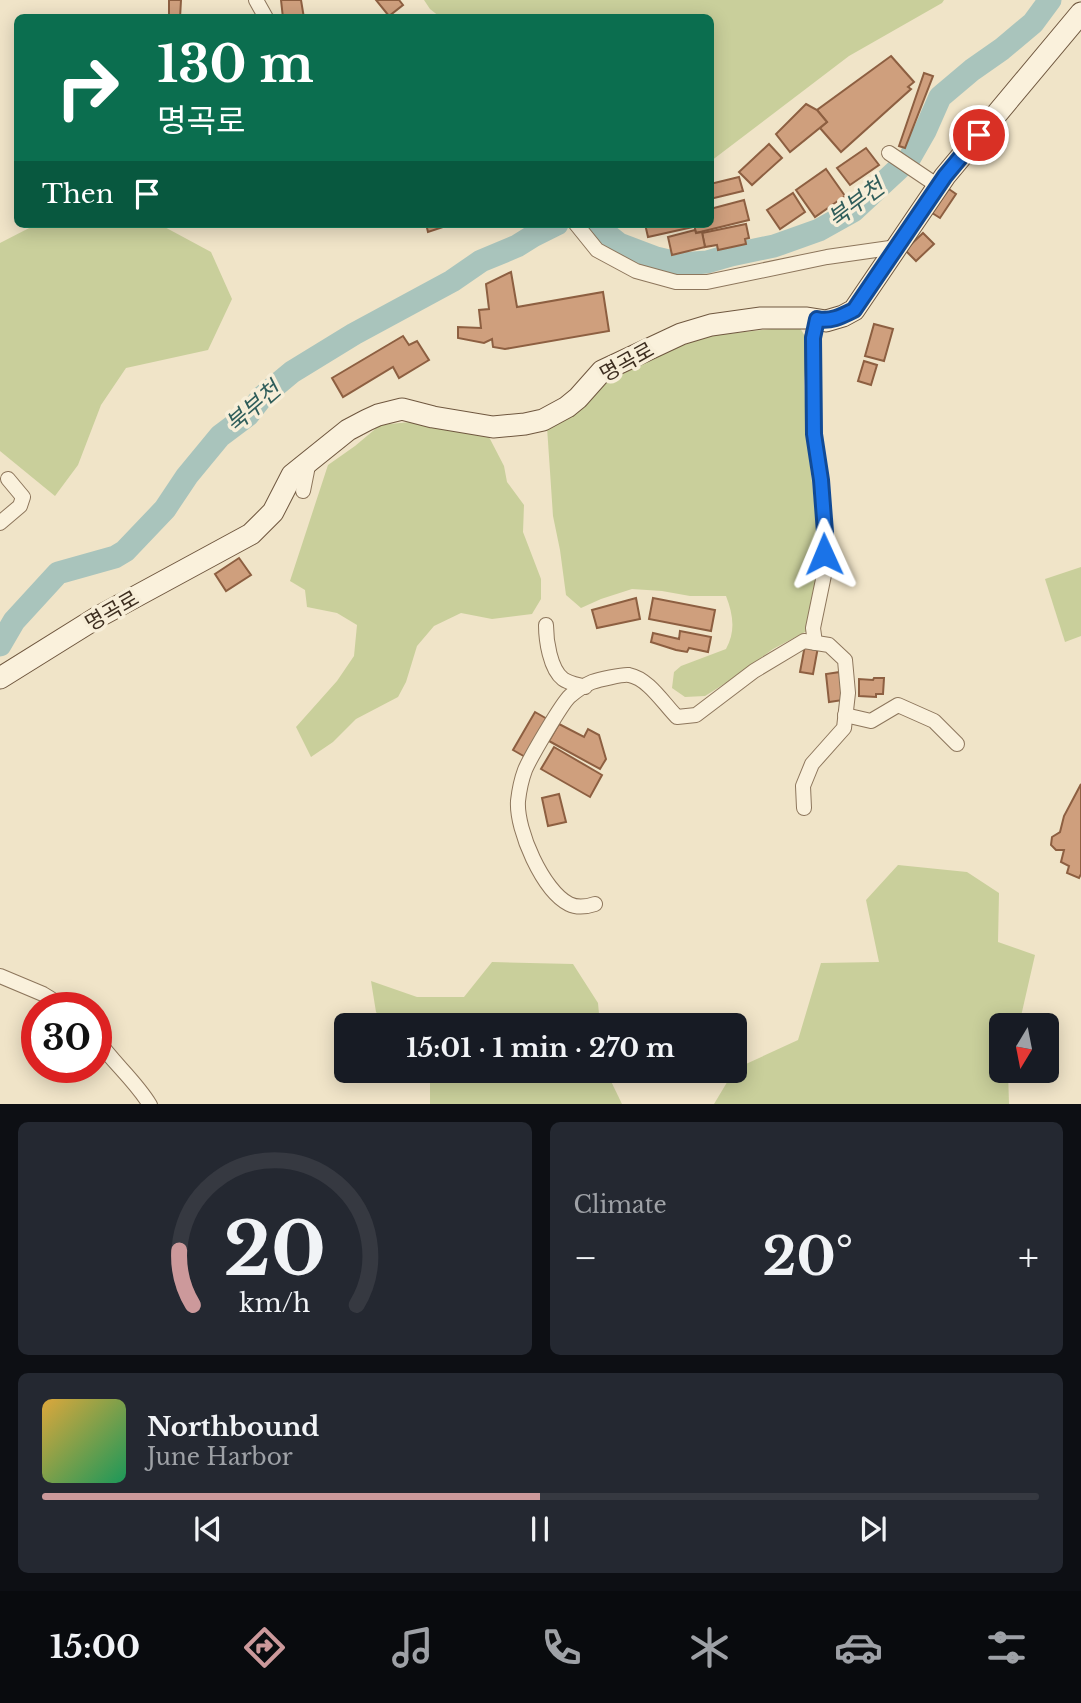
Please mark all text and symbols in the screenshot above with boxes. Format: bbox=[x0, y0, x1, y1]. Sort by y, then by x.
text: 130 m bbox=[157, 34, 314, 95]
icon: right bbox=[42, 42, 133, 133]
text: 명곡로 bbox=[157, 101, 245, 141]
pin bbox=[949, 105, 1009, 165]
icon: arrive bbox=[960, 116, 998, 154]
water label: 북부천 bbox=[822, 171, 892, 233]
icon: arrive bbox=[128, 175, 166, 213]
text: Then bbox=[42, 178, 114, 210]
street label: 명곡로 bbox=[595, 337, 659, 387]
water label: 북부천 bbox=[220, 374, 288, 438]
position arrow bbox=[787, 517, 861, 591]
street label: 명곡로 bbox=[80, 585, 144, 637]
speed limit sign: 30 bbox=[21, 992, 112, 1083]
north arrow bbox=[989, 1013, 1059, 1083]
map controls bbox=[989, 1013, 1059, 1083]
text: 15:01 · 1 min · 270 m bbox=[406, 1032, 675, 1064]
text: Climate bbox=[574, 1191, 667, 1219]
text: 20 bbox=[224, 1204, 326, 1295]
text: 20° bbox=[763, 1225, 853, 1289]
text: − bbox=[574, 1234, 598, 1281]
text: + bbox=[1018, 1234, 1039, 1281]
text: km/h bbox=[239, 1287, 310, 1318]
text: Northbound bbox=[147, 1411, 319, 1443]
text: June Harbor bbox=[147, 1443, 293, 1471]
icon: previous bbox=[189, 1510, 227, 1548]
icon: pause bbox=[521, 1510, 559, 1548]
icon: next bbox=[854, 1510, 892, 1548]
icon: directions bbox=[240, 1623, 289, 1672]
icon: music bbox=[388, 1623, 437, 1672]
icon: phone bbox=[537, 1623, 586, 1672]
icon: climate bbox=[685, 1623, 734, 1672]
icon: car bbox=[834, 1623, 883, 1672]
icon: filters bbox=[982, 1623, 1031, 1672]
text: 15:00 bbox=[50, 1627, 140, 1667]

